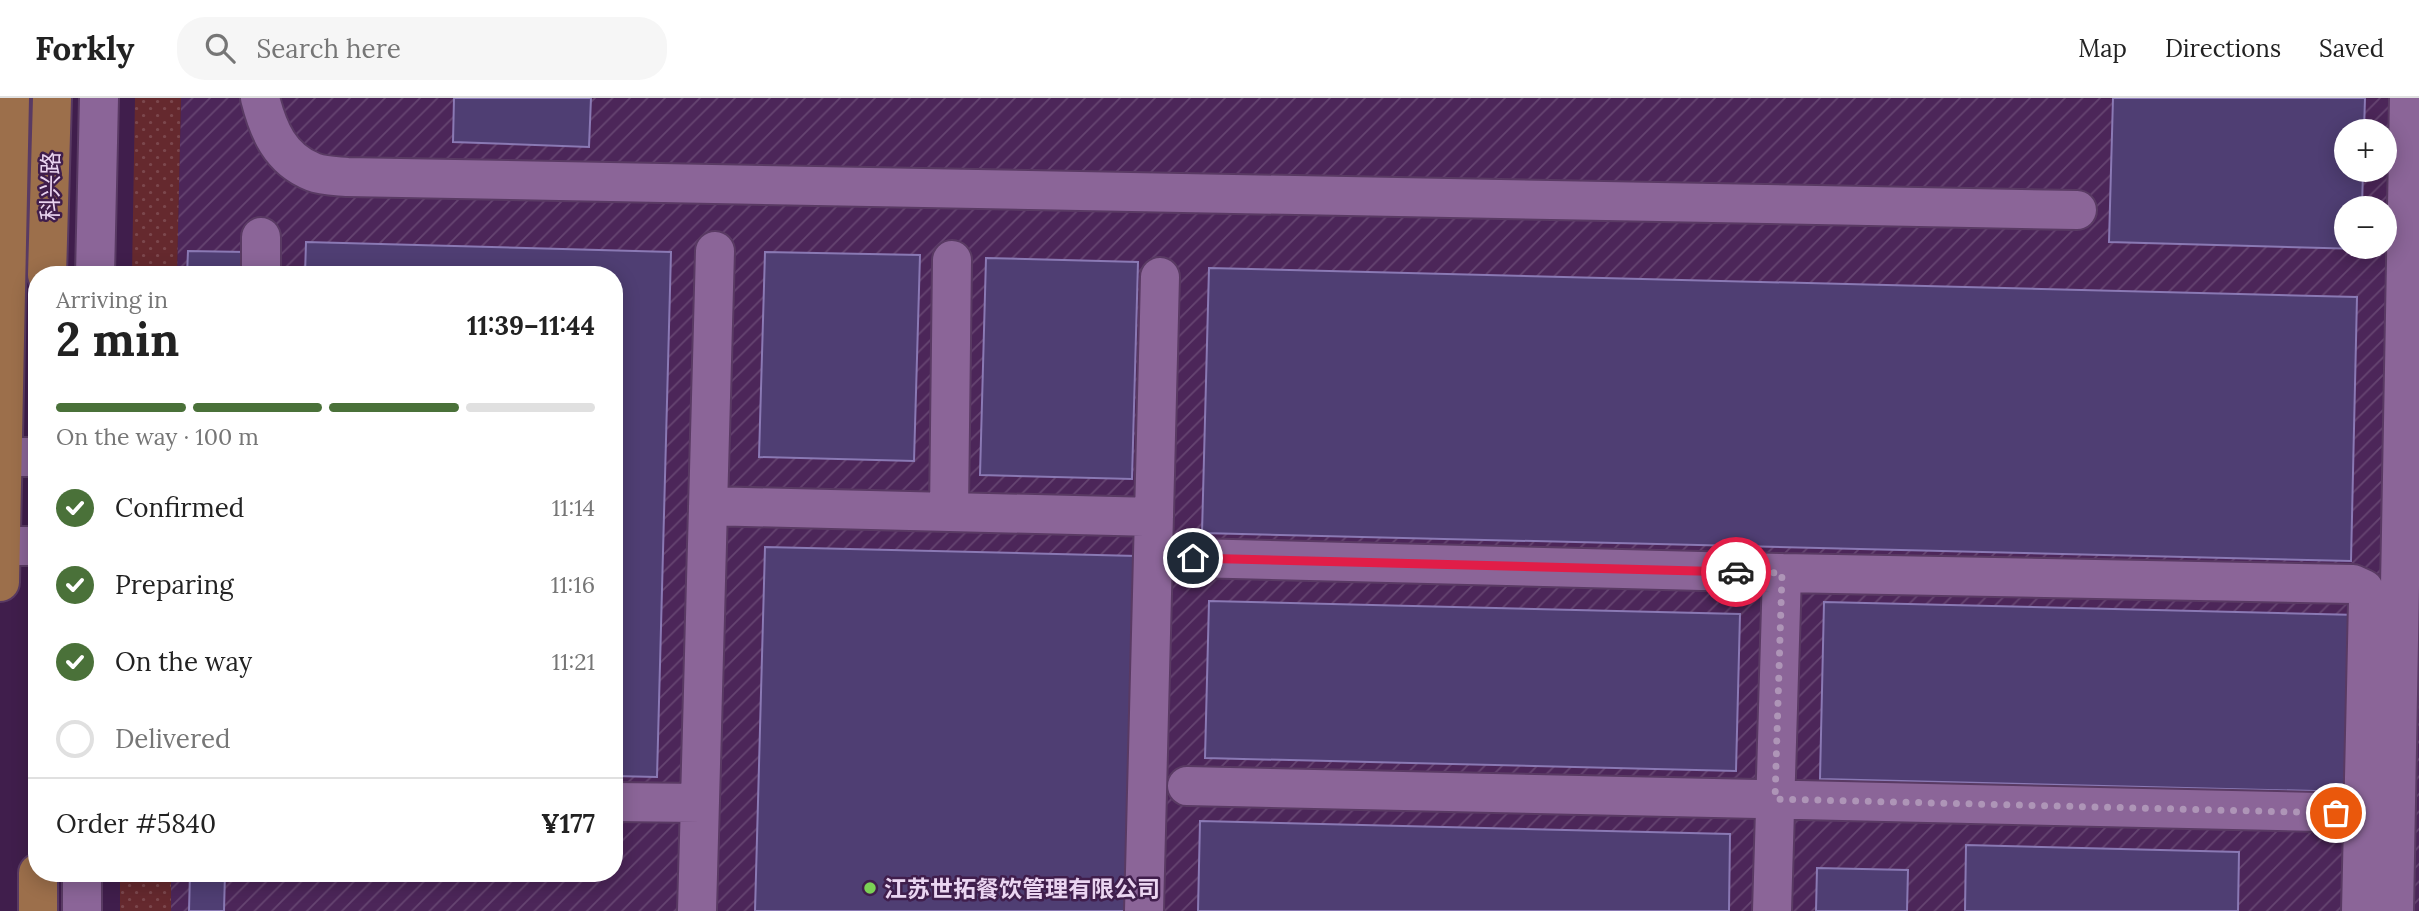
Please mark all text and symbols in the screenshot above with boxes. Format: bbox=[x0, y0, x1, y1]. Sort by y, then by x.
search box bbox=[177, 17, 667, 80]
text: Forkly bbox=[35, 27, 135, 69]
icon: search bbox=[201, 29, 239, 67]
text: Search here bbox=[257, 32, 401, 65]
text: Map bbox=[2078, 33, 2127, 64]
text: Directions bbox=[2165, 33, 2281, 64]
text: Saved bbox=[2319, 33, 2384, 64]
map controls bbox=[2334, 119, 2397, 259]
button: + bbox=[2334, 119, 2397, 182]
street label: 科兴路 bbox=[35, 151, 65, 221]
button: − bbox=[2334, 196, 2397, 259]
text: Arriving in bbox=[56, 285, 168, 314]
text: 11:39–11:44 bbox=[467, 309, 595, 342]
text: 2 min bbox=[56, 310, 179, 369]
text: On the way · 100 m bbox=[56, 422, 259, 451]
icon: check bbox=[56, 489, 94, 527]
text: Confirmed bbox=[115, 491, 244, 524]
text: 11:14 bbox=[552, 493, 595, 522]
pin bbox=[1163, 528, 1223, 588]
courier bbox=[1701, 537, 1771, 607]
icon: home bbox=[1174, 539, 1212, 577]
icon: car bbox=[1717, 553, 1755, 591]
icon: check bbox=[56, 566, 94, 604]
text: Preparing bbox=[115, 568, 234, 601]
text: 11:16 bbox=[551, 570, 595, 599]
icon: check bbox=[56, 643, 94, 681]
text: On the way bbox=[115, 645, 252, 678]
text: 11:21 bbox=[552, 647, 595, 676]
text: Delivered bbox=[115, 722, 231, 755]
pin bbox=[2306, 783, 2366, 843]
icon: bag bbox=[2317, 794, 2355, 832]
text: Order #5840 bbox=[56, 807, 216, 840]
text: ¥177 bbox=[541, 807, 595, 840]
place label: 江苏世拓餐饮管理有限公司 bbox=[884, 874, 1160, 903]
marker: 江苏世拓餐饮管理有限公司 bbox=[862, 880, 878, 896]

